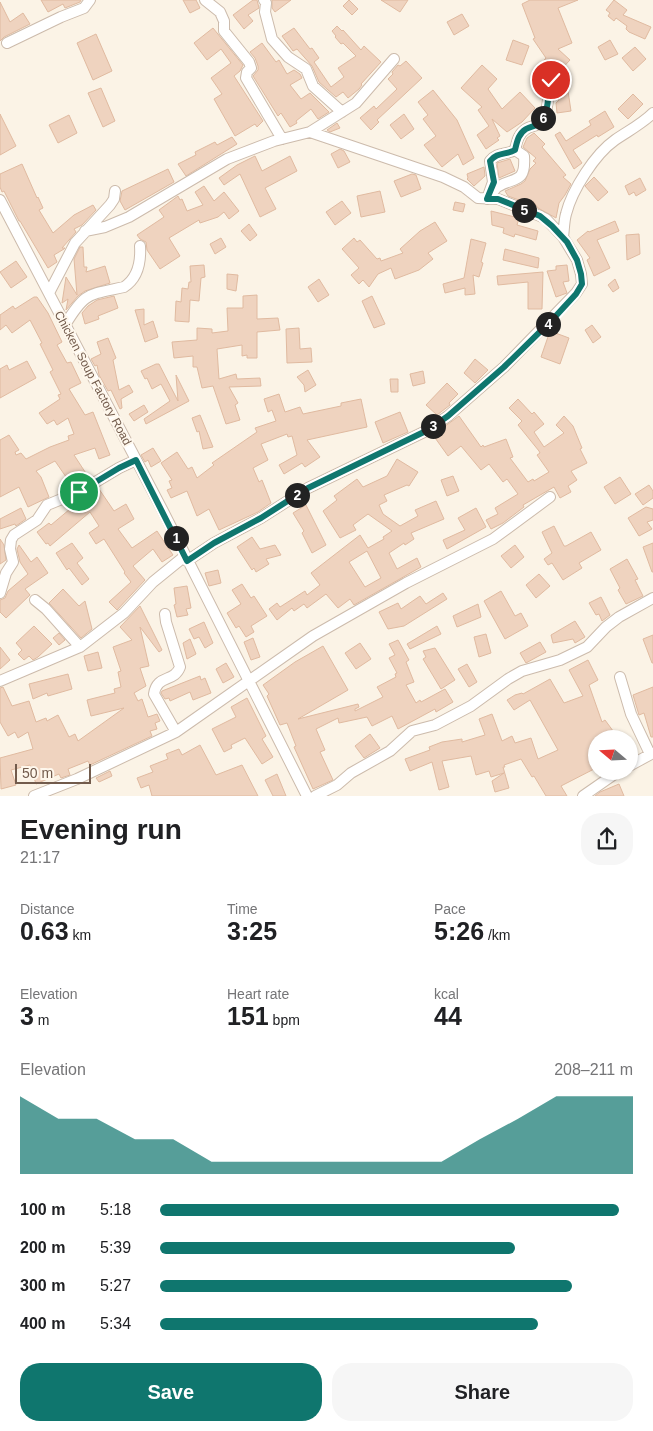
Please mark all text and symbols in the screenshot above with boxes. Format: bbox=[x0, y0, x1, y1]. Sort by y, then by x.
pin bbox=[530, 59, 572, 101]
icon: check bbox=[537, 66, 565, 94]
pin: 6 bbox=[530, 106, 556, 130]
text: 6 bbox=[540, 110, 547, 126]
pin: 5 bbox=[512, 198, 536, 222]
text: 5 bbox=[521, 202, 528, 218]
street label: Chicken Soup Factory Road bbox=[52, 308, 134, 448]
pin: 4 bbox=[536, 312, 560, 336]
text: 4 bbox=[545, 316, 552, 332]
pin: 3 bbox=[420, 414, 446, 438]
text: 3 bbox=[430, 418, 437, 434]
pin bbox=[58, 471, 100, 513]
icon: arrive bbox=[65, 478, 93, 506]
pin: 2 bbox=[284, 482, 310, 508]
text: 2 bbox=[294, 487, 301, 503]
pin: 1 bbox=[164, 526, 188, 550]
text: 1 bbox=[173, 530, 180, 546]
north arrow bbox=[588, 730, 638, 780]
map controls bbox=[588, 730, 638, 780]
scale bar bbox=[15, 761, 91, 784]
text: 50 m bbox=[22, 765, 53, 781]
button: share bbox=[581, 813, 633, 865]
text: Evening run bbox=[20, 814, 182, 845]
text: 21:17 bbox=[20, 849, 60, 866]
text: Distance bbox=[20, 901, 74, 917]
text: Time bbox=[227, 901, 258, 917]
text: Pace bbox=[434, 901, 466, 917]
text: 0.63 bbox=[20, 917, 69, 945]
text: 3:25 bbox=[227, 917, 277, 945]
text: 5:26 bbox=[434, 917, 484, 945]
text: km bbox=[69, 927, 91, 943]
text: /km bbox=[484, 927, 511, 943]
text: Elevation bbox=[20, 986, 78, 1002]
text: Heart rate bbox=[227, 986, 289, 1002]
text: kcal bbox=[434, 986, 459, 1002]
text: 3 bbox=[20, 1002, 34, 1030]
text: 151 bbox=[227, 1002, 269, 1030]
text: 44 bbox=[434, 1002, 462, 1030]
text: m bbox=[34, 1012, 49, 1028]
text: bpm bbox=[269, 1012, 300, 1028]
text: Elevation bbox=[20, 1061, 86, 1078]
text: 208–211 m bbox=[554, 1061, 633, 1078]
text: 100 m bbox=[20, 1201, 65, 1218]
text: 5:18 bbox=[100, 1201, 131, 1218]
text: 200 m bbox=[20, 1239, 65, 1256]
text: 5:39 bbox=[100, 1239, 131, 1256]
text: 300 m bbox=[20, 1277, 65, 1294]
text: 5:27 bbox=[100, 1277, 131, 1294]
text: 400 m bbox=[20, 1315, 65, 1332]
text: 5:34 bbox=[100, 1315, 131, 1332]
button: Save bbox=[20, 1363, 322, 1421]
button: Share bbox=[332, 1363, 633, 1421]

